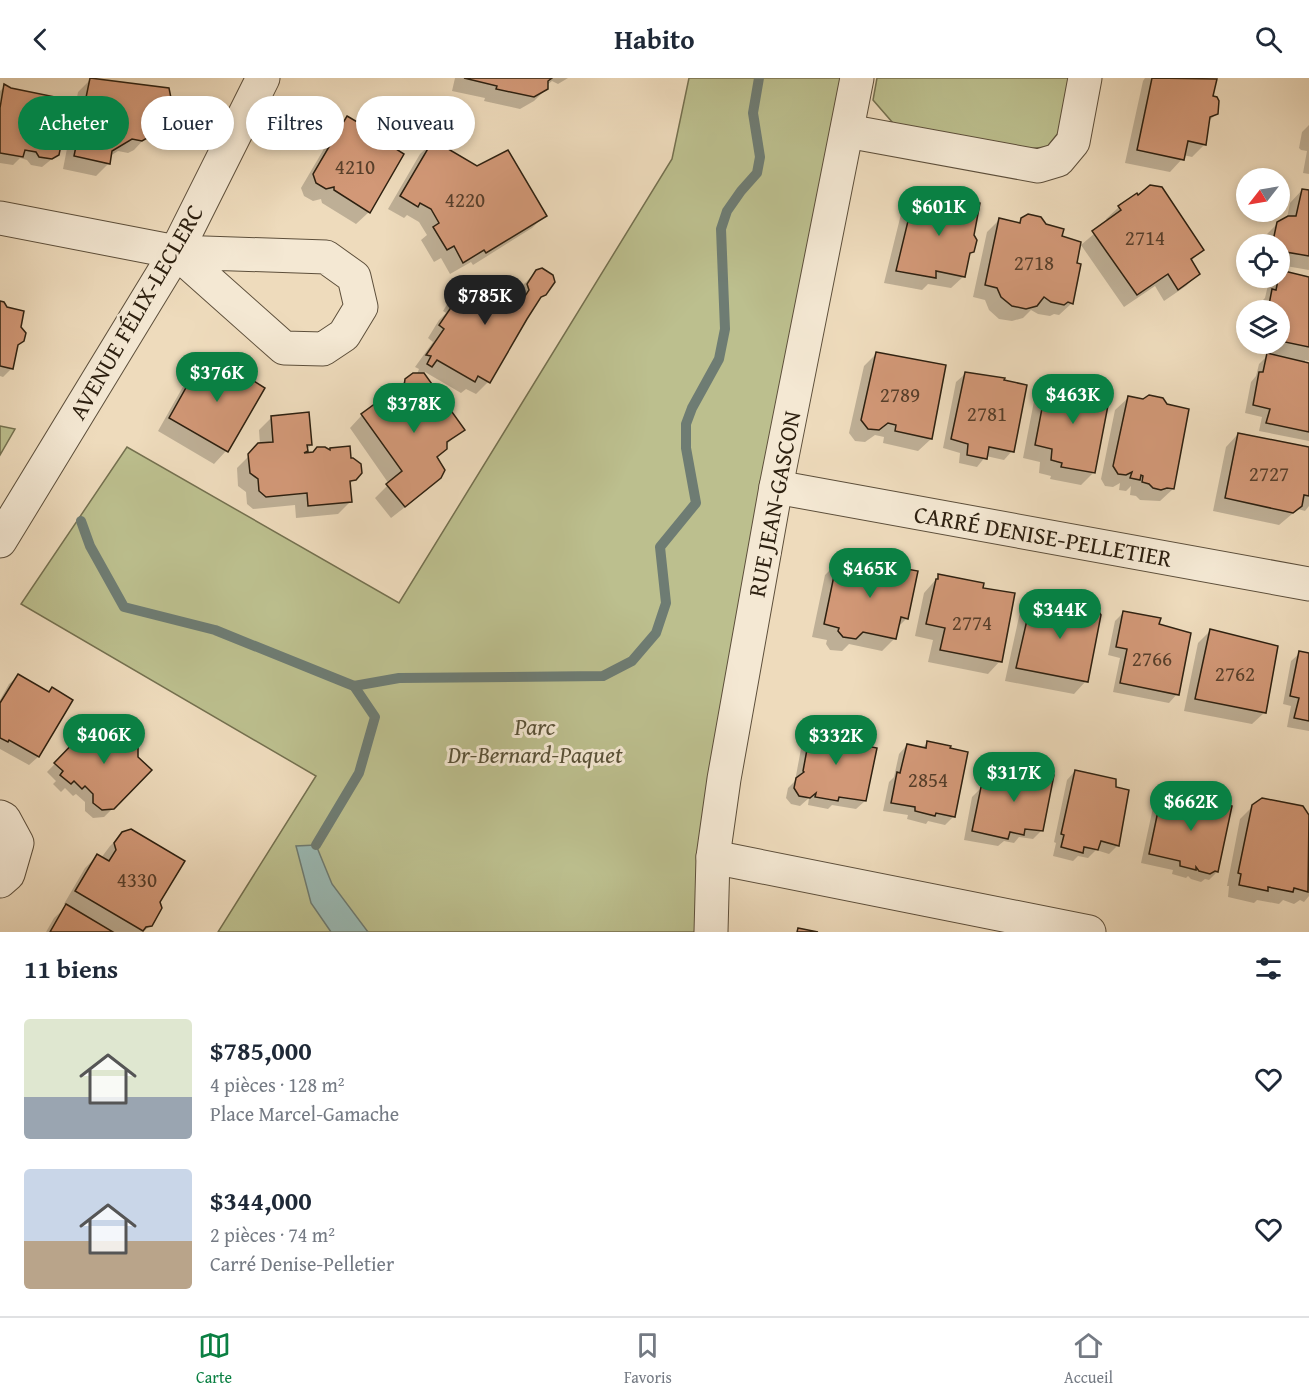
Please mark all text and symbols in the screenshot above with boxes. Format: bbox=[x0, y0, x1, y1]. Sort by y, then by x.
text: Habito bbox=[614, 19, 695, 59]
icon: back bbox=[24, 23, 57, 56]
icon: search bbox=[1252, 23, 1285, 56]
chip: Acheter bbox=[18, 96, 129, 150]
chip: Louer bbox=[141, 96, 234, 150]
chip: Filtres bbox=[246, 96, 344, 150]
chip: Nouveau bbox=[356, 96, 475, 150]
house number: 4210 bbox=[335, 151, 375, 182]
north arrow bbox=[1236, 168, 1290, 222]
map controls bbox=[1236, 168, 1290, 354]
house number: 4220 bbox=[445, 184, 485, 215]
pin: $601K bbox=[897, 186, 981, 237]
text: $601K bbox=[912, 191, 966, 220]
street label: AVENUE FÉLIX-LECLERC bbox=[60, 198, 212, 426]
house number: 2714 bbox=[1125, 222, 1165, 253]
button: locate bbox=[1236, 234, 1290, 288]
house number: 2718 bbox=[1014, 247, 1054, 278]
pin: $785K bbox=[443, 275, 527, 326]
text: $785K bbox=[458, 280, 512, 309]
button: layers bbox=[1236, 300, 1290, 354]
pin: $376K bbox=[175, 352, 259, 403]
text: $376K bbox=[190, 357, 244, 386]
pin: $463K bbox=[1031, 374, 1115, 425]
house number: 2789 bbox=[880, 379, 920, 410]
text: $463K bbox=[1046, 379, 1100, 408]
pin: $378K bbox=[372, 383, 456, 434]
text: $378K bbox=[387, 388, 441, 417]
house number: 2781 bbox=[967, 398, 1007, 429]
street label: RUE JEAN-GASCON bbox=[739, 408, 809, 600]
house number: 2727 bbox=[1249, 458, 1289, 489]
street label: CARRÉ DENISE-PELLETIER bbox=[911, 496, 1175, 576]
pin: $465K bbox=[828, 548, 912, 599]
text: $465K bbox=[843, 553, 897, 582]
pin: $344K bbox=[1018, 589, 1102, 640]
text: $344K bbox=[1033, 594, 1087, 623]
house number: 2774 bbox=[952, 607, 992, 638]
house number: 2766 bbox=[1132, 643, 1172, 674]
house number: 2762 bbox=[1215, 658, 1255, 689]
park label: Parc Dr-Bernard-Paquet bbox=[446, 709, 623, 772]
pin: $406K bbox=[62, 714, 146, 765]
pin: $332K bbox=[794, 715, 878, 766]
text: $406K bbox=[77, 719, 131, 748]
text: $332K bbox=[809, 720, 863, 749]
pin: $317K bbox=[972, 752, 1056, 803]
text: $317K bbox=[987, 757, 1041, 786]
house number: 2854 bbox=[908, 764, 948, 795]
pin: $662K bbox=[1149, 781, 1233, 832]
text: $662K bbox=[1164, 786, 1218, 815]
house number: 4330 bbox=[117, 864, 157, 895]
text: 11 biens bbox=[24, 949, 118, 988]
icon: filters bbox=[1252, 952, 1285, 985]
text: $785,000 bbox=[210, 1031, 312, 1070]
icon: home bbox=[72, 1043, 144, 1115]
icon: heart bbox=[1252, 1063, 1285, 1096]
text: 4 pièces · 128 m² bbox=[210, 1070, 345, 1099]
text: Place Marcel-Gamache bbox=[210, 1099, 399, 1128]
text: $344,000 bbox=[210, 1181, 312, 1220]
icon: home bbox=[72, 1193, 144, 1265]
icon: heart bbox=[1252, 1213, 1285, 1246]
text: 2 pièces · 74 m² bbox=[210, 1220, 335, 1249]
text: Carré Denise-Pelletier bbox=[210, 1249, 394, 1278]
tab: Carte bbox=[196, 1329, 232, 1389]
tab: Favoris bbox=[624, 1329, 672, 1389]
tab: Accueil bbox=[1064, 1329, 1113, 1389]

